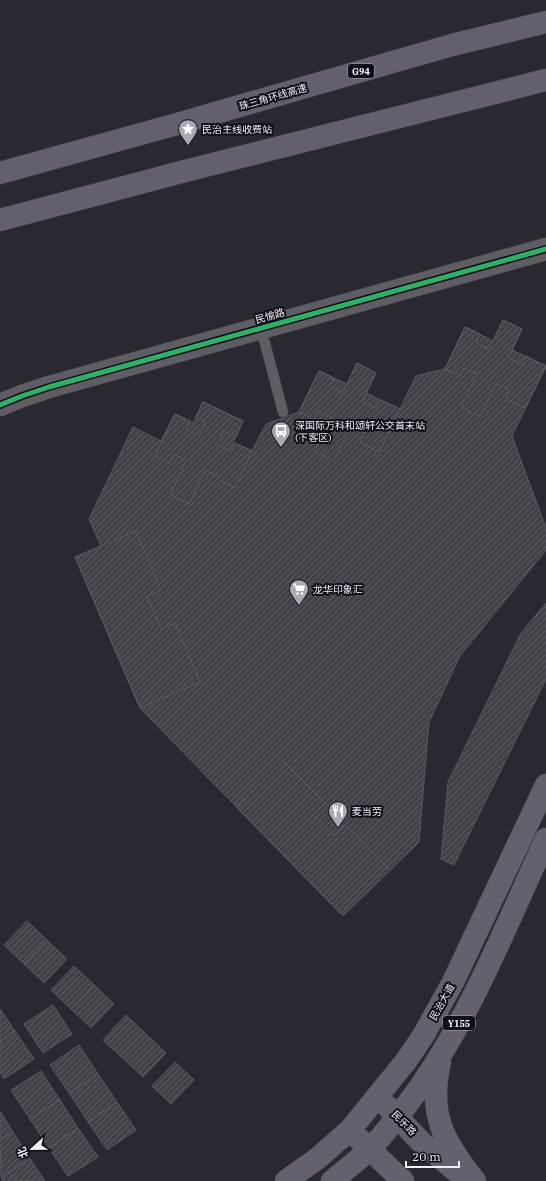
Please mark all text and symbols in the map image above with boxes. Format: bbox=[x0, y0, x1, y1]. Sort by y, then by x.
road number: G94 bbox=[348, 64, 374, 78]
street label: 珠三角环线高速 bbox=[238, 81, 308, 113]
place icon: 民治主线收费站 bbox=[177, 118, 199, 146]
place label: 民治主线收费站 bbox=[202, 123, 272, 136]
street label: 民愉路 bbox=[254, 306, 286, 326]
place label: 深国际万科和颂轩公交首末站 (下客区) bbox=[295, 419, 425, 444]
bus stop icon: 深国际万科和颂轩公交首末站 (下客区) bbox=[270, 420, 292, 448]
supermarket icon: 龙华印象汇 bbox=[288, 578, 310, 606]
place label: 龙华印象汇 bbox=[313, 583, 363, 596]
restaurant icon: 麦当劳 bbox=[327, 800, 349, 828]
place label: 麦当劳 bbox=[352, 805, 382, 818]
street label: 民治大道 bbox=[427, 981, 457, 1023]
road number: Y155 bbox=[443, 1016, 475, 1030]
street label: 民乐路 bbox=[389, 1108, 419, 1138]
north arrow bbox=[12, 1129, 52, 1169]
scale bar bbox=[406, 1143, 459, 1169]
text: 北 bbox=[14, 1145, 31, 1160]
text: 20 m bbox=[412, 1149, 441, 1164]

